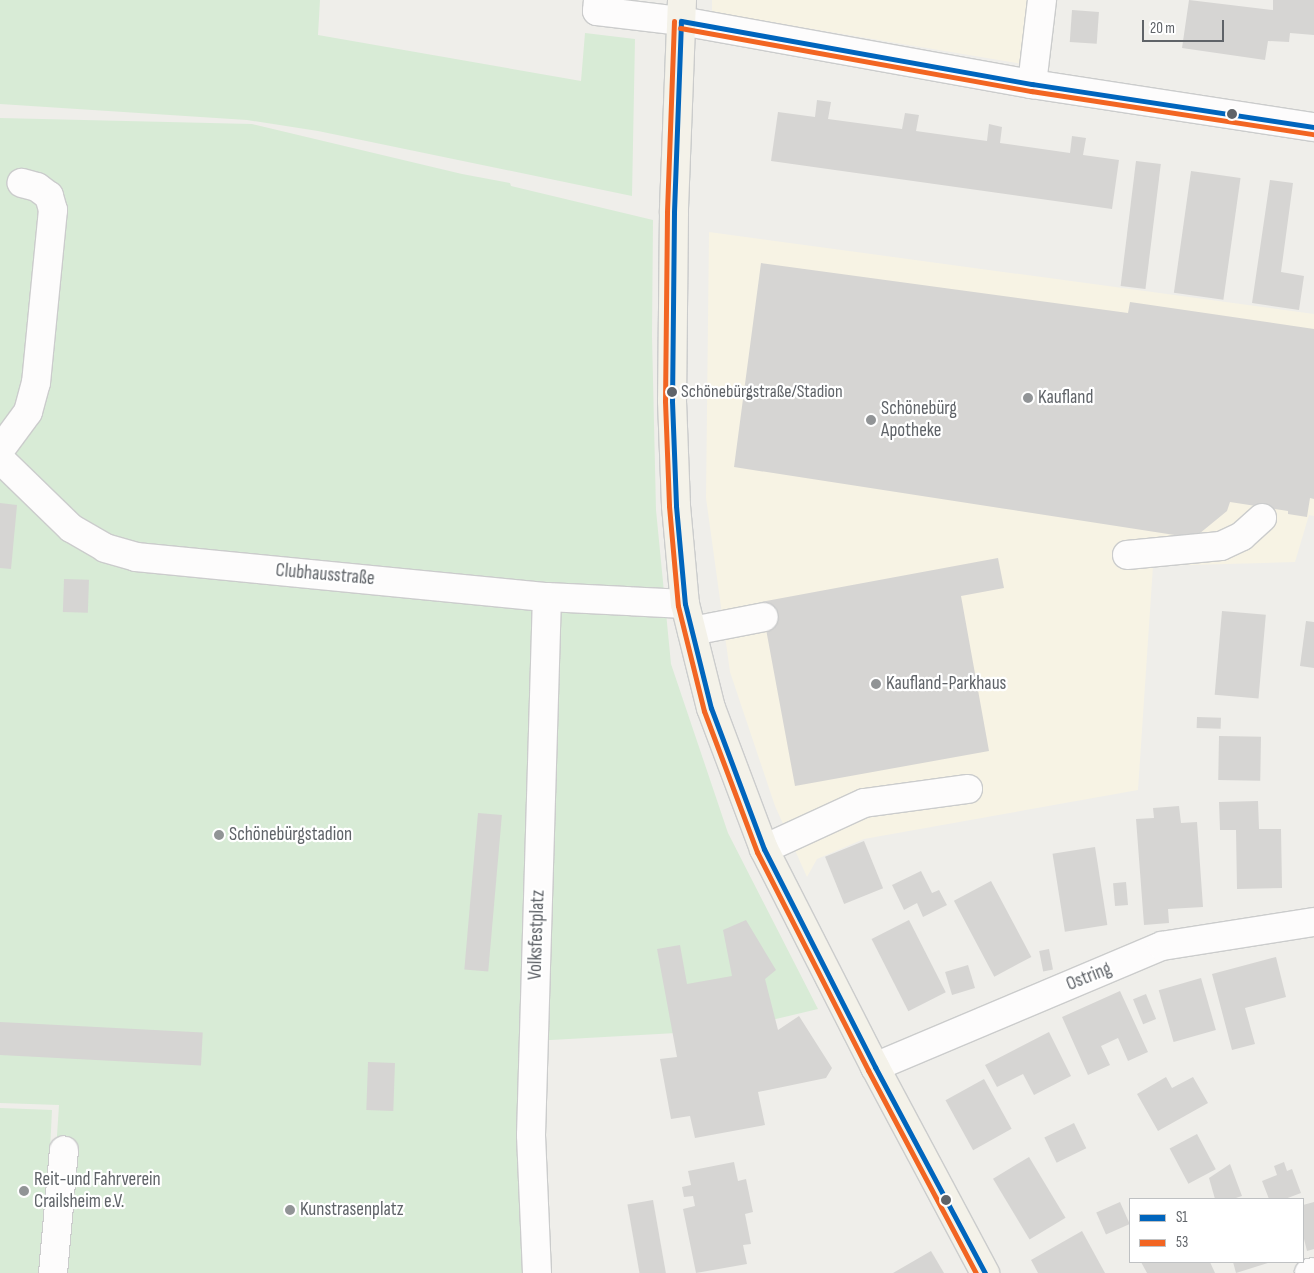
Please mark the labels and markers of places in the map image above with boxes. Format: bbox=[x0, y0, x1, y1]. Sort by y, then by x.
unlabelled marker bbox=[1227, 109, 1237, 119]
place label: Schönebürgstraße/Stadion bbox=[681, 381, 843, 403]
marker: Schönebürgstraße/Stadion bbox=[667, 387, 677, 397]
place label: Kaufland bbox=[1038, 387, 1093, 409]
marker: Kaufland bbox=[1022, 392, 1034, 404]
place label: Schönebürg Apotheke bbox=[881, 398, 957, 442]
marker: Schönebürg Apotheke bbox=[865, 414, 877, 426]
place label: Kaufland-Parkhaus bbox=[886, 673, 1006, 695]
marker: Kaufland-Parkhaus bbox=[870, 678, 882, 690]
place label: Schönebürgstadion bbox=[229, 824, 352, 846]
marker: Schönebürgstadion bbox=[213, 829, 225, 841]
place label: Reit-und Fahrverein Crailsheim e.V. bbox=[34, 1169, 161, 1213]
marker: Reit-und Fahrverein Crailsheim e.V. bbox=[18, 1185, 30, 1197]
unlabelled marker bbox=[941, 1195, 951, 1205]
place label: Kunstrasenplatz bbox=[300, 1199, 404, 1221]
marker: Kunstrasenplatz bbox=[284, 1204, 296, 1216]

